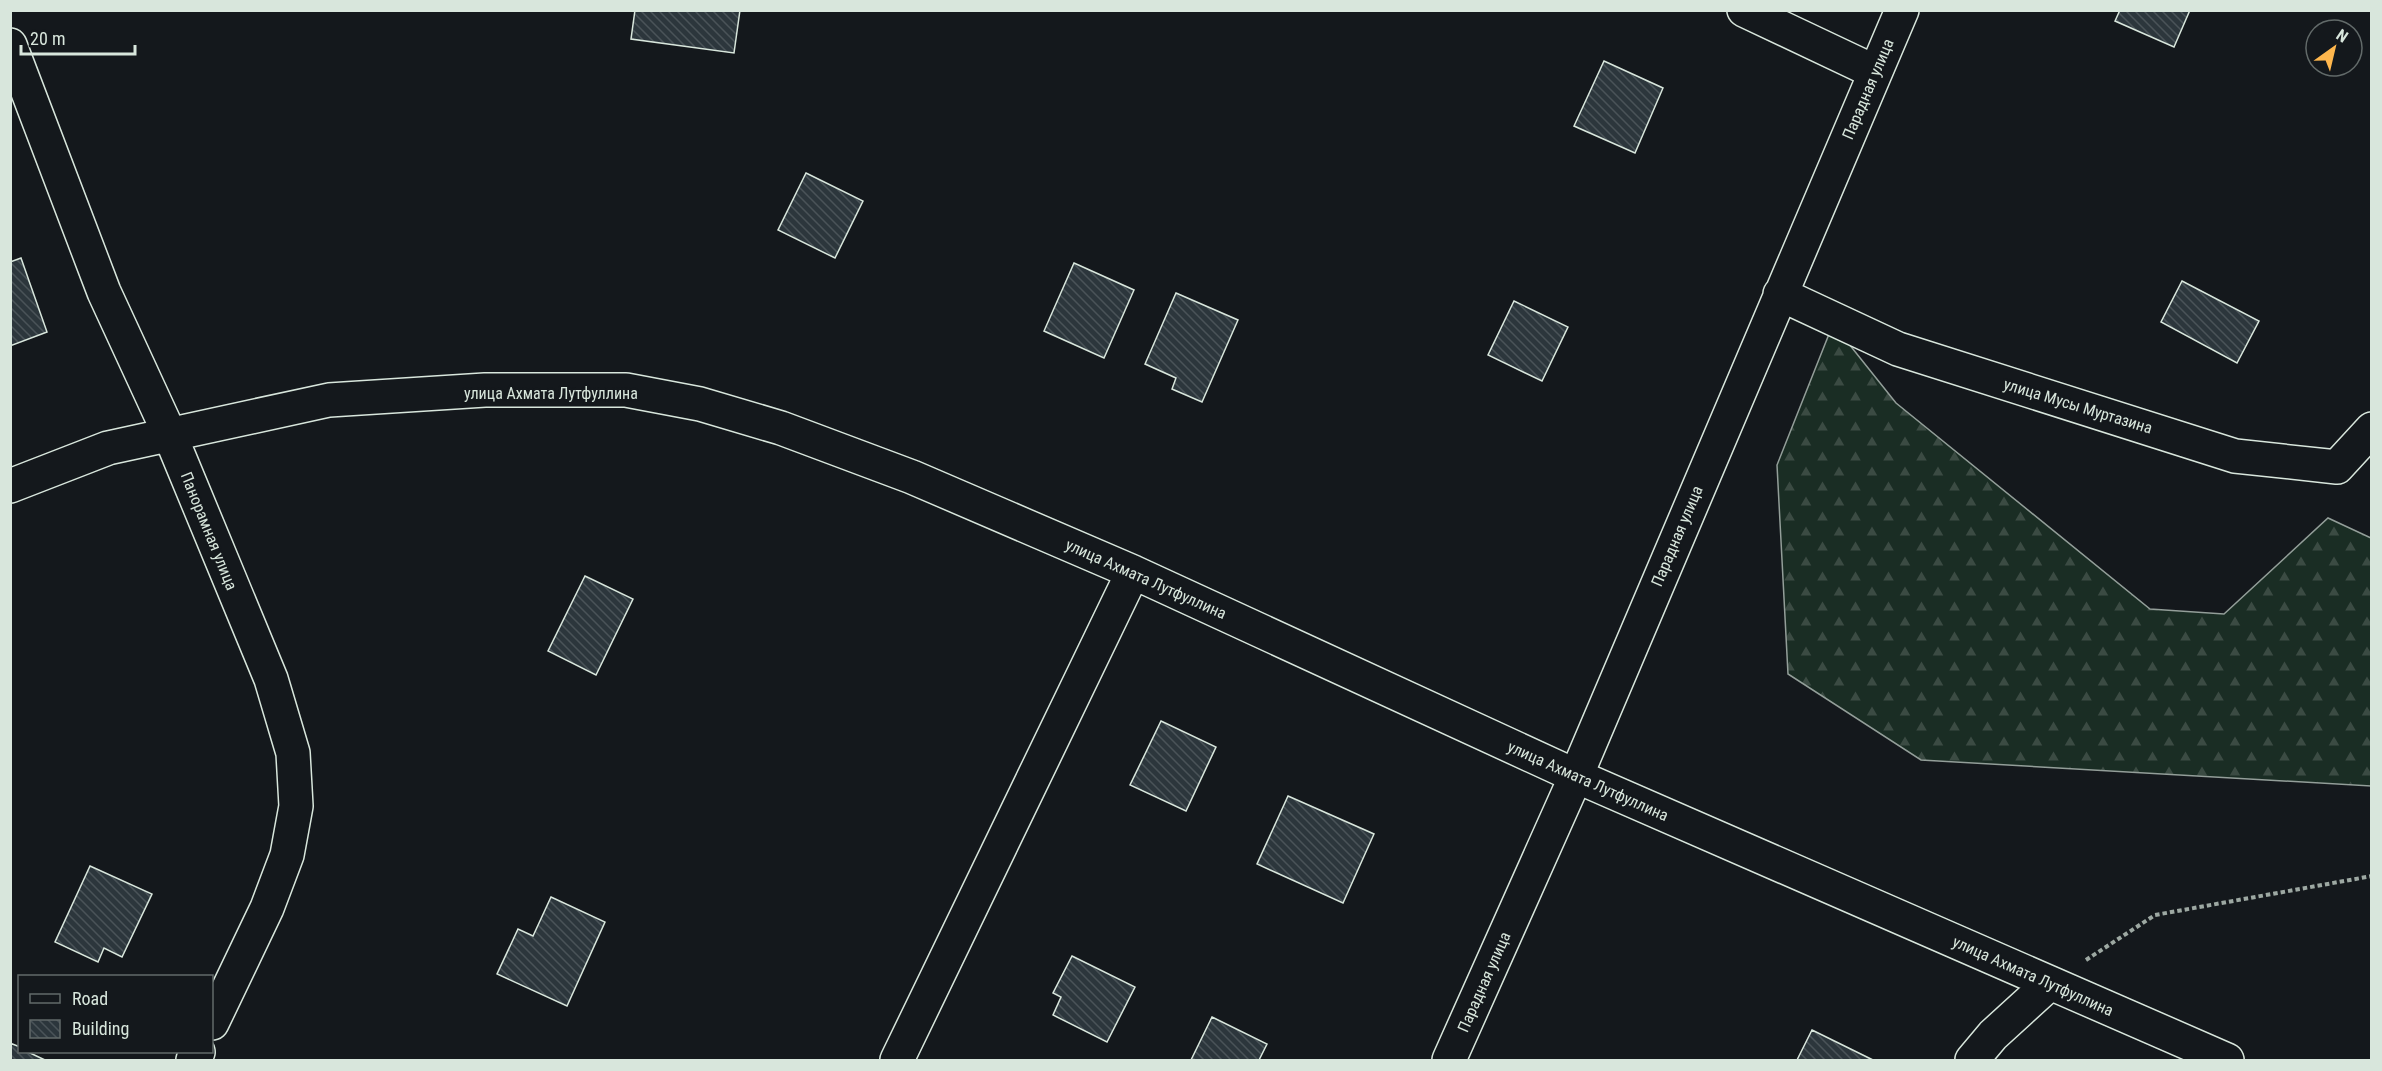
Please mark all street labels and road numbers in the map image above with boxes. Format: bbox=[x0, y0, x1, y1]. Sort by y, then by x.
street label: Парадная улица bbox=[1838, 36, 1898, 142]
street label: улица Мусы Муртазина bbox=[2001, 374, 2155, 438]
street label: улица Ахмата Лутфуллина bbox=[464, 384, 638, 403]
street label: Панорамная улица bbox=[177, 469, 241, 593]
street label: Парадная улица bbox=[1647, 483, 1707, 589]
street label: улица Ахмата Лутфуллина bbox=[1063, 535, 1229, 623]
street label: улица Ахмата Лутфуллина bbox=[1505, 737, 1671, 825]
street label: Парадная улица bbox=[1453, 929, 1515, 1035]
street label: улица Ахмата Лутфуллина bbox=[1950, 932, 2116, 1020]

